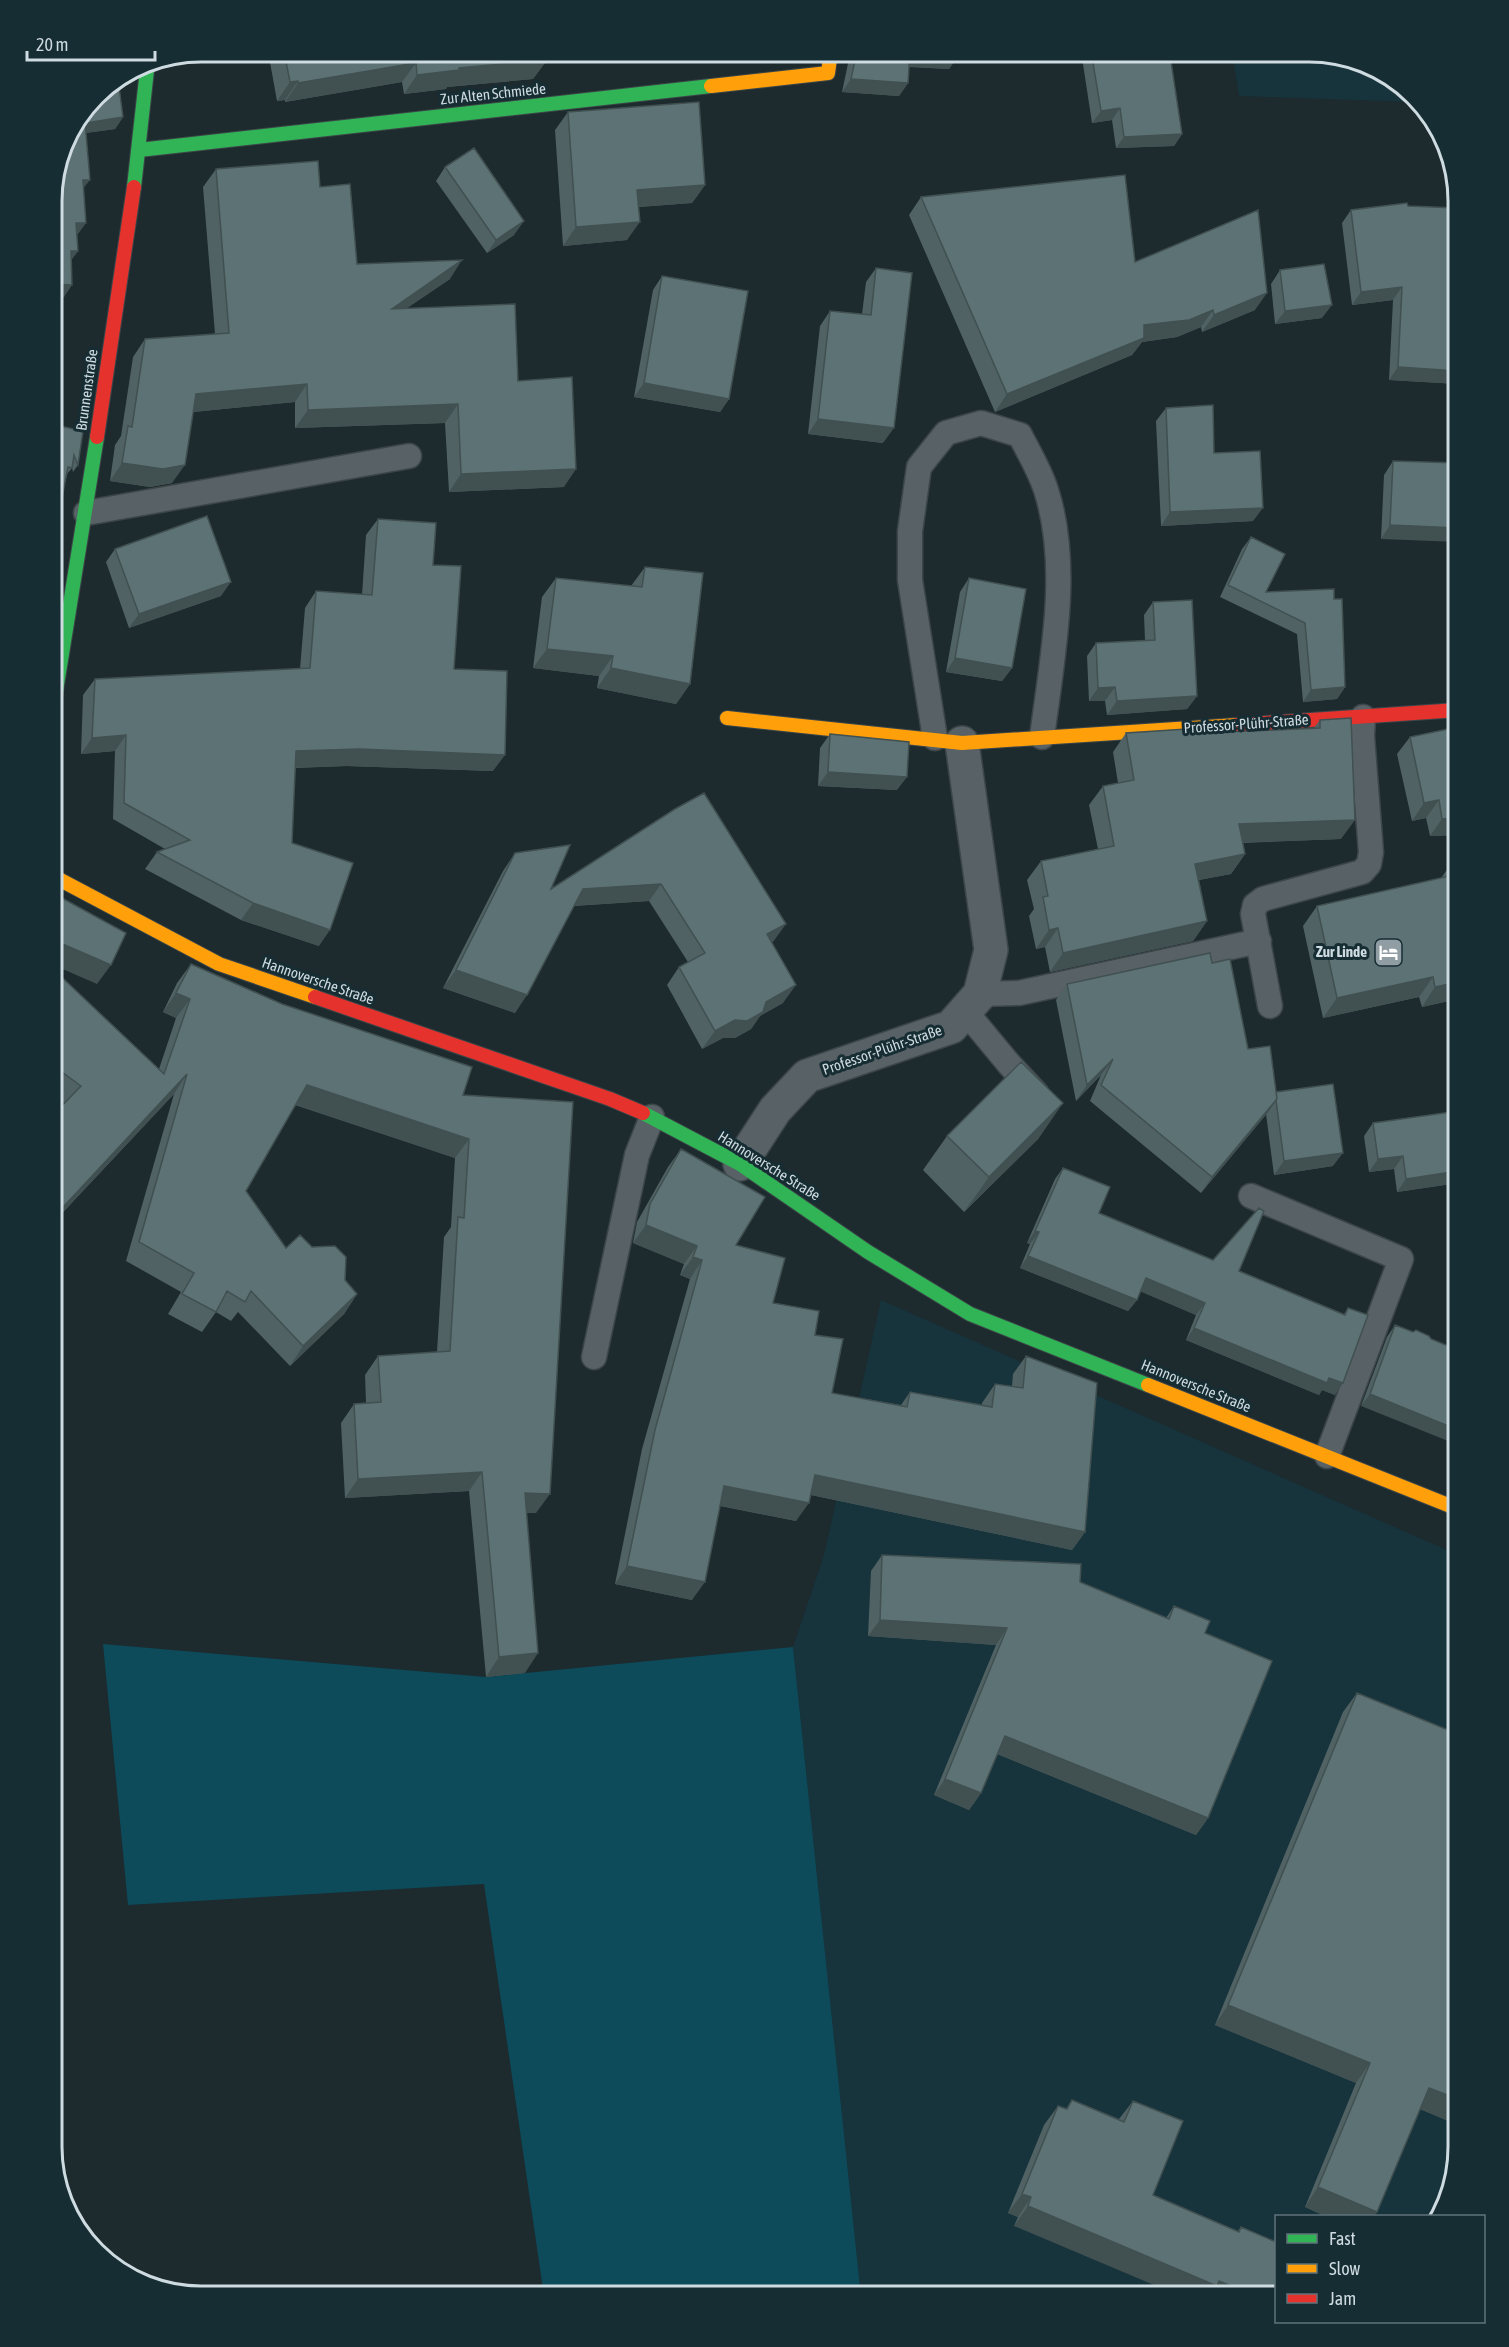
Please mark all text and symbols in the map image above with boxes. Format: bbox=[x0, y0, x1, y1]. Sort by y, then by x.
scale bar bbox=[27, 24, 154, 62]
text: 20 m bbox=[36, 34, 68, 55]
street label: Zur Alten Schmiede bbox=[439, 79, 547, 108]
street label: Brunnenstraße bbox=[72, 348, 101, 432]
street label: Professor-Plühr-Straße bbox=[1183, 711, 1309, 736]
hotel icon: Zur Linde bbox=[1372, 936, 1404, 968]
place label: Zur Linde bbox=[1316, 943, 1367, 960]
street label: Hannoversche Straße bbox=[260, 953, 376, 1008]
street label: Professor-Plühr-Straße bbox=[820, 1021, 944, 1078]
street label: Hannoversche Straße bbox=[715, 1127, 824, 1204]
street label: Hannoversche Straße bbox=[1139, 1356, 1254, 1415]
legend bbox=[1275, 2215, 1485, 2323]
text: Fast bbox=[1329, 2228, 1356, 2249]
text: Slow bbox=[1329, 2258, 1360, 2279]
text: Jam bbox=[1329, 2288, 1356, 2309]

